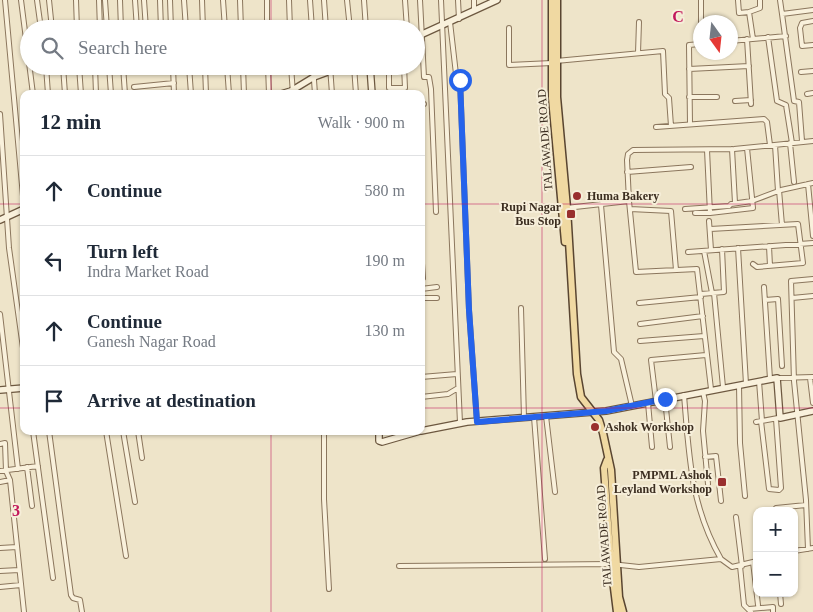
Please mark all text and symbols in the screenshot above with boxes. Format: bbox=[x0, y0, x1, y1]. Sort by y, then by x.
text: C bbox=[672, 8, 684, 25]
north arrow bbox=[693, 15, 738, 60]
search box bbox=[20, 20, 425, 75]
icon: search bbox=[38, 34, 66, 62]
text: Search here bbox=[78, 37, 167, 58]
route start bbox=[449, 69, 472, 92]
street label: TALAWADE ROAD bbox=[534, 88, 556, 191]
text: 12 min bbox=[40, 110, 101, 134]
text: Walk · 900 m bbox=[318, 114, 405, 131]
icon: ahead bbox=[40, 177, 68, 205]
text: Continue bbox=[87, 180, 162, 201]
text: 580 m bbox=[365, 182, 405, 199]
place label: Huma Bakery bbox=[587, 189, 659, 203]
marker: Huma Bakery bbox=[571, 190, 583, 202]
place label: Rupi Nagar Bus Stop bbox=[501, 200, 562, 228]
marker: Rupi Nagar Bus Stop bbox=[565, 208, 577, 220]
text: Turn left bbox=[87, 241, 159, 262]
icon: left bbox=[40, 247, 68, 275]
text: 190 m bbox=[365, 252, 405, 269]
text: Indra Market Road bbox=[87, 263, 209, 280]
text: Continue bbox=[87, 311, 162, 332]
icon: ahead bbox=[40, 317, 68, 345]
text: 130 m bbox=[365, 322, 405, 339]
text: Ganesh Nagar Road bbox=[87, 333, 216, 350]
icon: arrive bbox=[40, 387, 68, 415]
route end bbox=[654, 388, 677, 411]
text: Arrive at destination bbox=[87, 390, 256, 411]
place label: Ashok Workshop bbox=[605, 420, 694, 434]
marker: Ashok Workshop bbox=[589, 421, 601, 433]
place label: PMPML Ashok Leyland Workshop bbox=[614, 468, 712, 496]
marker: PMPML Ashok Leyland Workshop bbox=[716, 476, 728, 488]
street label: TALAWADE ROAD bbox=[593, 484, 615, 587]
text: 3 bbox=[12, 502, 20, 519]
map controls bbox=[753, 507, 798, 597]
button: + bbox=[753, 507, 798, 552]
button: − bbox=[753, 552, 798, 597]

